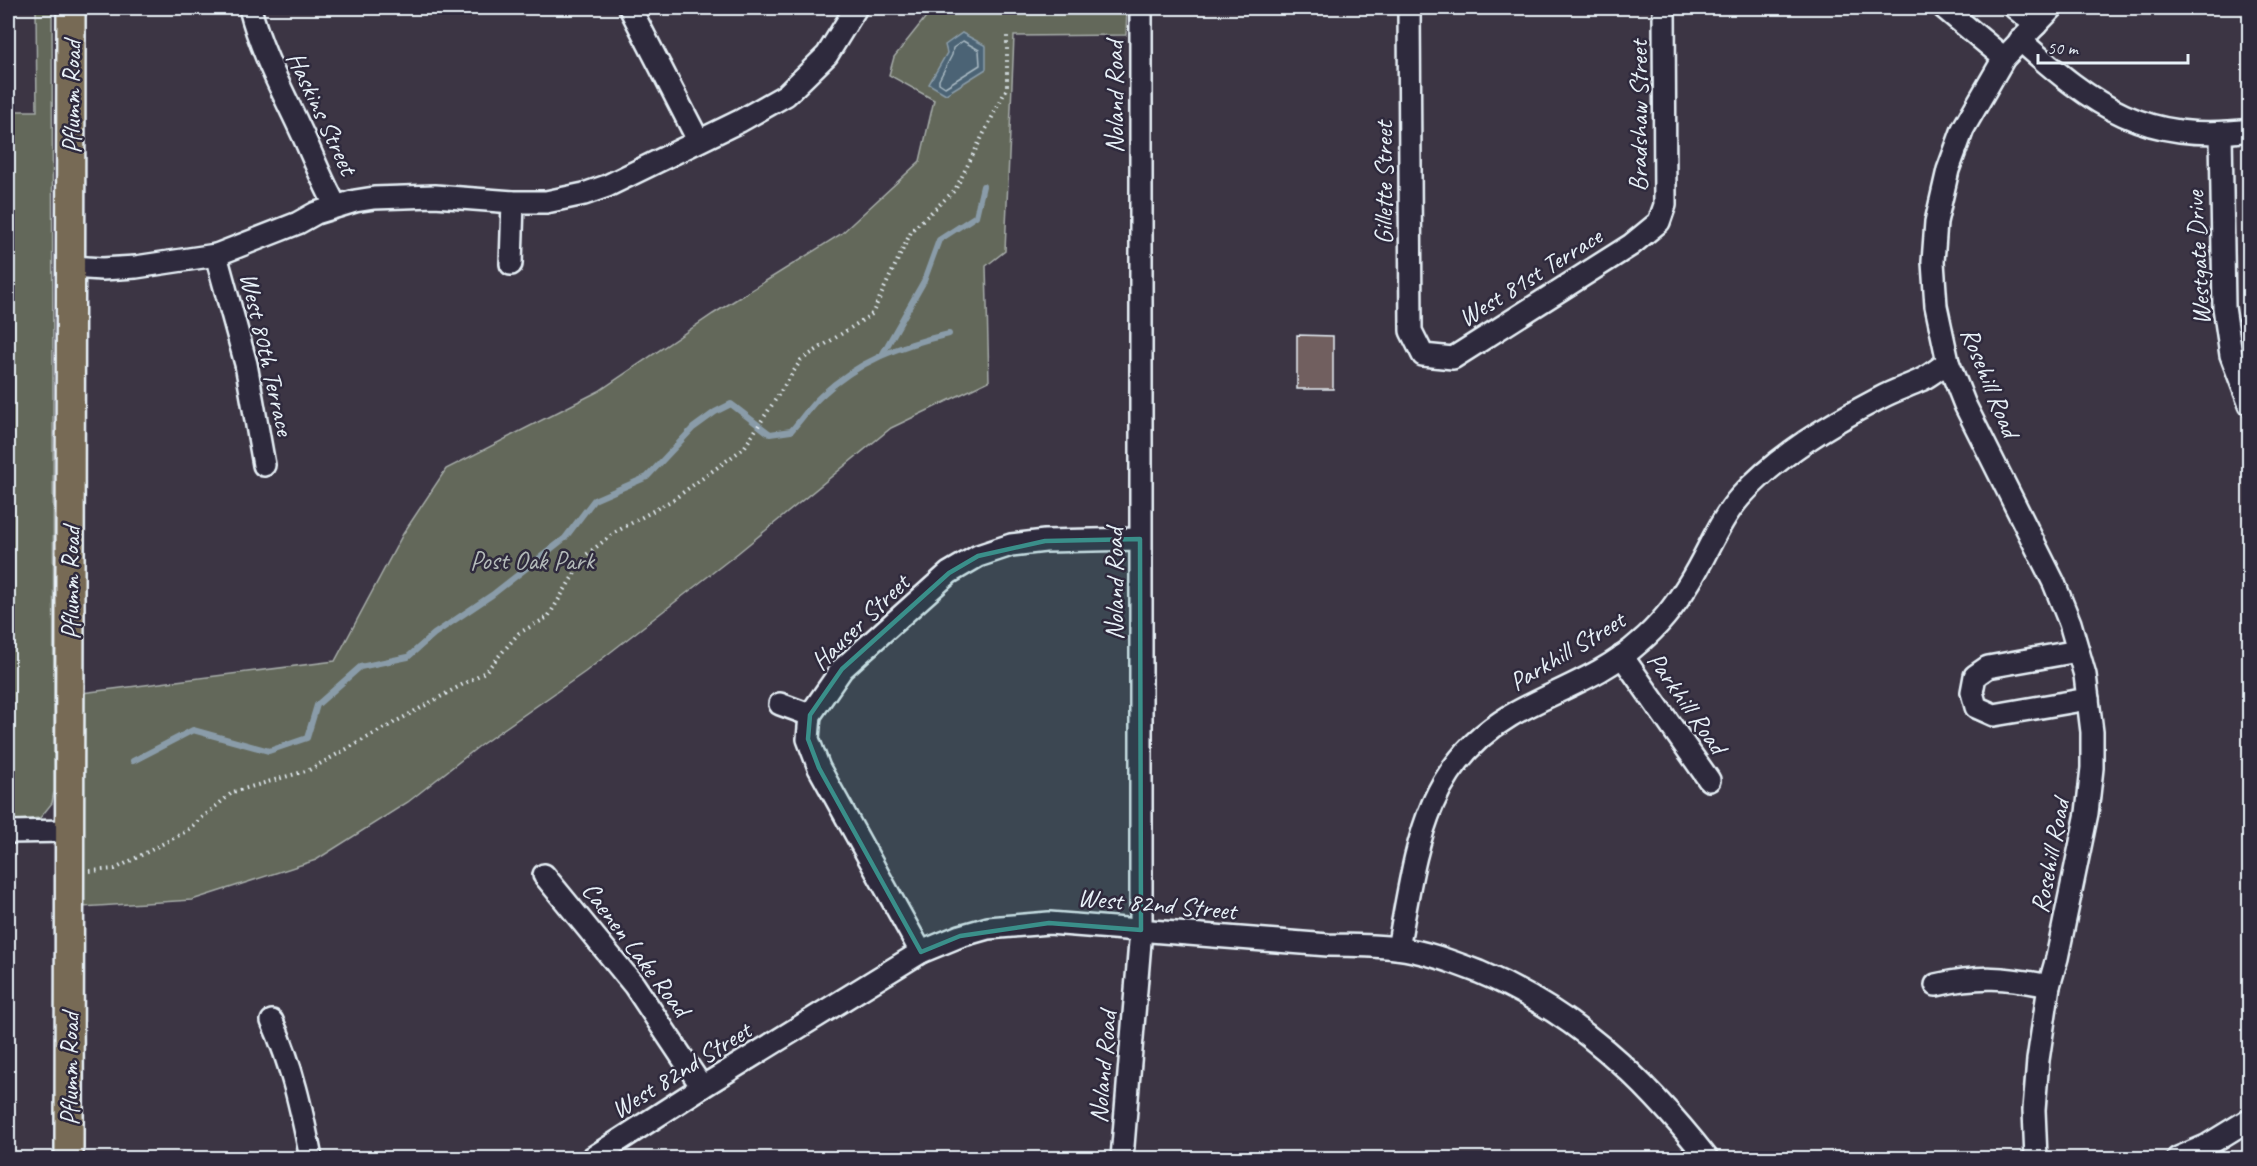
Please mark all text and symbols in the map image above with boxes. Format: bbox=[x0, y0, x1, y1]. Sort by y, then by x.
scale bar bbox=[2038, 27, 2188, 65]
street label: Pflumm Road bbox=[55, 37, 88, 154]
street label: Noland Road bbox=[1098, 37, 1131, 153]
text: 50 m bbox=[2047, 37, 2080, 59]
street label: Bradshaw Street bbox=[1622, 38, 1655, 192]
street label: Haskins Street bbox=[279, 46, 366, 182]
street label: Gillette Street bbox=[1367, 119, 1400, 245]
street label: Westgate Drive bbox=[2178, 189, 2218, 326]
street label: West 81st Terrace bbox=[1452, 219, 1609, 334]
street label: West 80th Terrace bbox=[232, 269, 302, 440]
street label: Rosehill Road bbox=[1953, 322, 2028, 445]
street label: Pflumm Road bbox=[54, 523, 87, 640]
street label: Noland Road bbox=[1098, 524, 1131, 640]
park label: Post Oak Park bbox=[470, 544, 595, 577]
street label: Hauser Street bbox=[804, 565, 918, 677]
street label: Parkhill Street bbox=[1503, 602, 1633, 698]
street label: Parkhill Road bbox=[1640, 645, 1736, 764]
street label: Rosehill Road bbox=[2023, 792, 2078, 916]
street label: Caenen Lake Road bbox=[574, 875, 700, 1026]
street label: West 82nd Street bbox=[1076, 881, 1240, 928]
street label: Noland Road bbox=[1082, 1006, 1125, 1124]
street label: Pflumm Road bbox=[53, 1009, 86, 1126]
street label: West 82nd Street bbox=[605, 1013, 759, 1126]

